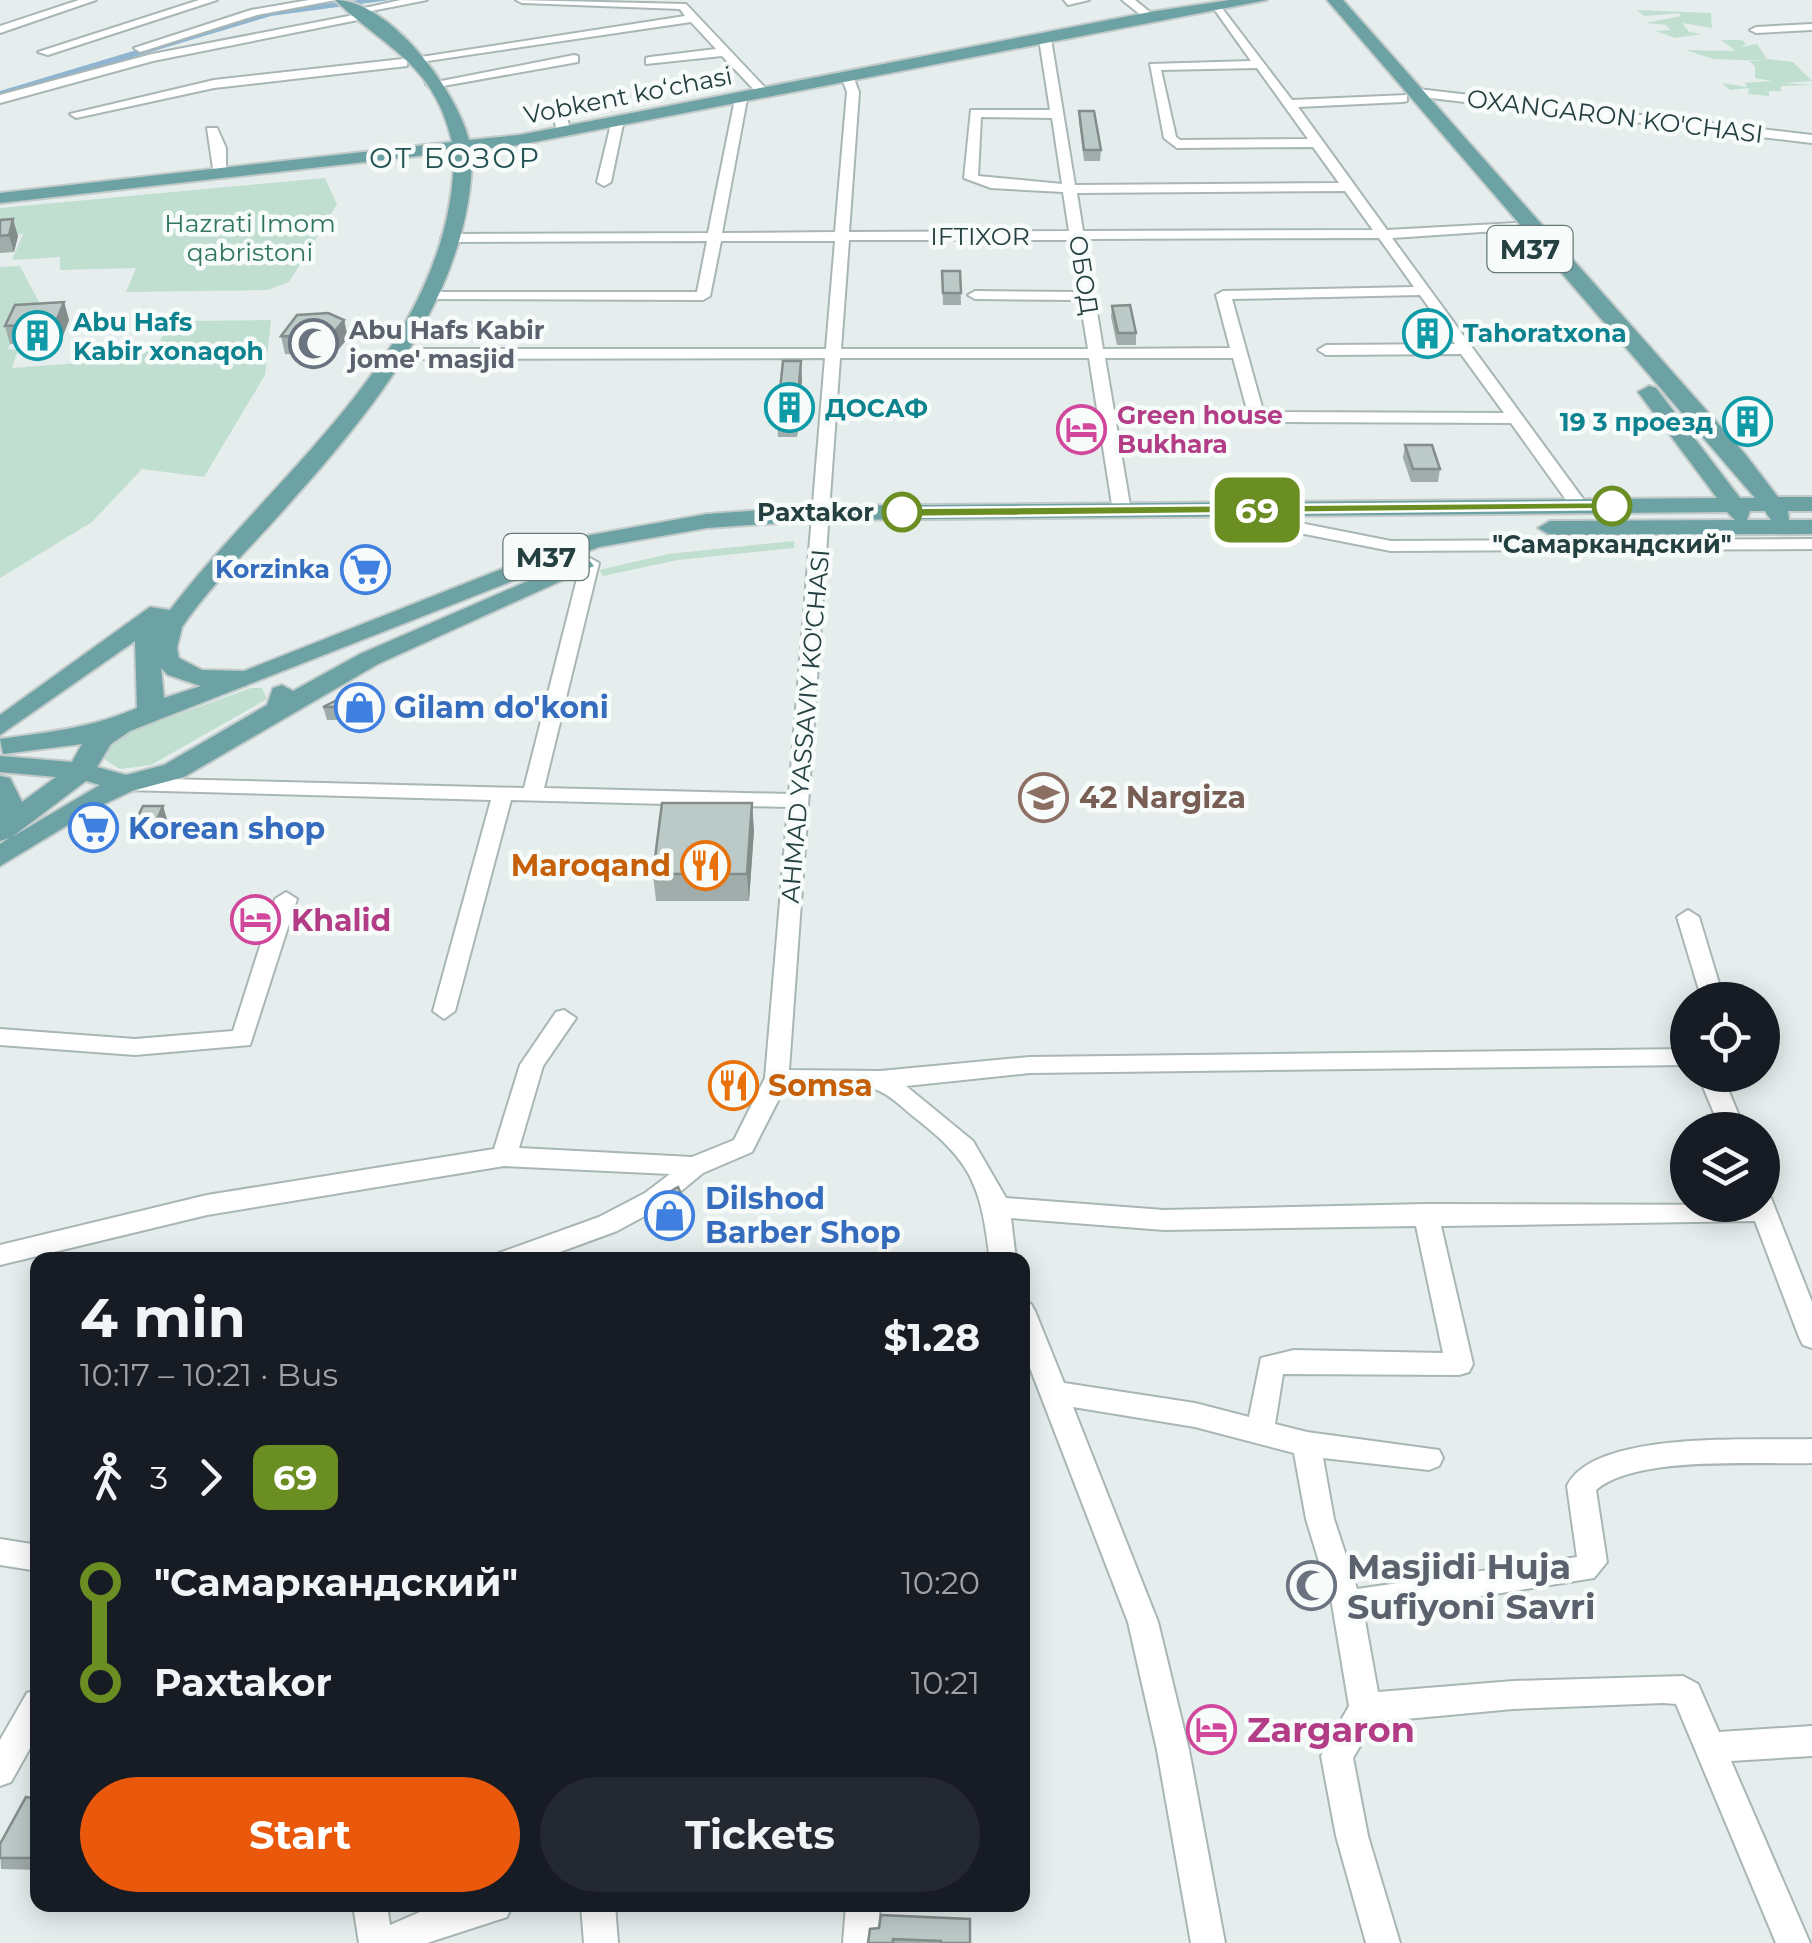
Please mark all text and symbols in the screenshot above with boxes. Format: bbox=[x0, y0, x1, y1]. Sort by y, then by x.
street label: Vobkent koʻchasi bbox=[521, 60, 735, 130]
street label: OXANGARON KO'CHASI bbox=[1465, 83, 1765, 149]
district label: ОТ БОЗОР bbox=[369, 141, 541, 175]
park label: Hazrati Imom qabristoni bbox=[164, 208, 336, 267]
street label: IFTIXOR bbox=[930, 221, 1030, 251]
road number: M37 bbox=[1488, 226, 1572, 272]
street label: ОБОД bbox=[1063, 233, 1105, 317]
place label: Abu Hafs Kabir xonaqoh bbox=[72, 307, 264, 366]
building icon: Tahoratxona bbox=[1402, 307, 1454, 359]
building icon: Abu Hafs Kabir xonaqoh bbox=[12, 310, 64, 362]
place label: Abu Hafs Kabir jome' masjid bbox=[346, 315, 545, 374]
mosque icon: Abu Hafs Kabir jome' masjid bbox=[288, 318, 340, 370]
place label: Tahoratxona bbox=[1463, 318, 1627, 348]
building icon: ДОСАФ bbox=[764, 382, 816, 434]
place label: ДОСАФ bbox=[825, 393, 928, 423]
building icon: 19 3 проезд bbox=[1722, 396, 1774, 448]
place label: Green house Bukhara bbox=[1117, 400, 1283, 459]
hotel icon: Green house Bukhara bbox=[1056, 403, 1108, 455]
place label: 19 3 проезд bbox=[1560, 407, 1713, 437]
line badge: 69 bbox=[1212, 478, 1302, 542]
marker: "Самаркандский" bbox=[1593, 487, 1631, 525]
text: 69 bbox=[1235, 489, 1279, 532]
marker: Paxtakor bbox=[883, 493, 921, 531]
place label: Paxtakor bbox=[757, 497, 874, 527]
place label: "Самаркандский" bbox=[1492, 529, 1732, 559]
road number: M37 bbox=[504, 534, 588, 580]
supermarket icon: Korzinka bbox=[339, 543, 391, 595]
street label: AHMAD YASSAVIY KO'CHASI bbox=[775, 548, 835, 904]
place label: Korzinka bbox=[215, 554, 330, 584]
shop icon: Gilam do'koni bbox=[333, 681, 385, 733]
place label: Gilam do'koni bbox=[394, 689, 609, 726]
school or university icon: 42 Nargiza bbox=[1018, 771, 1070, 823]
place label: 42 Nargiza bbox=[1079, 779, 1246, 816]
supermarket icon: Korean shop bbox=[67, 802, 119, 854]
place label: Korean shop bbox=[128, 810, 325, 847]
restaurant icon: Maroqand bbox=[680, 839, 732, 891]
place label: Maroqand bbox=[511, 847, 671, 884]
hotel icon: Khalid bbox=[230, 894, 282, 946]
place label: Khalid bbox=[291, 902, 391, 939]
map controls bbox=[1670, 982, 1780, 1222]
button: locate bbox=[1670, 982, 1780, 1092]
restaurant icon: Somsa bbox=[707, 1059, 759, 1111]
place label: Somsa bbox=[768, 1067, 873, 1104]
button: layers bbox=[1670, 1112, 1780, 1222]
place label: Dilshod Barber Shop bbox=[705, 1180, 901, 1251]
shop icon: Dilshod Barber Shop bbox=[644, 1189, 696, 1241]
text: 4 min bbox=[80, 1284, 246, 1351]
text: $1.28 bbox=[883, 1314, 980, 1361]
text: 10:17 – 10:21 · Bus bbox=[80, 1355, 338, 1394]
icon: walk bbox=[80, 1450, 135, 1505]
icon: forward bbox=[183, 1450, 238, 1505]
text: 69 bbox=[273, 1456, 318, 1499]
text: 3 bbox=[150, 1458, 168, 1497]
place label: Masjidi Huja Sufiyoni Savri bbox=[1347, 1545, 1596, 1628]
text: "Самаркандский" bbox=[154, 1559, 518, 1606]
mosque icon: Masjidi Huja Sufiyoni Savri bbox=[1286, 1560, 1338, 1612]
text: 10:20 bbox=[901, 1563, 980, 1602]
text: Paxtakor bbox=[154, 1659, 332, 1706]
text: 10:21 bbox=[911, 1663, 980, 1702]
hotel icon: Zargaron bbox=[1186, 1703, 1238, 1755]
place label: Zargaron bbox=[1247, 1708, 1415, 1751]
button: Start bbox=[80, 1777, 520, 1892]
button: Tickets bbox=[540, 1777, 980, 1892]

